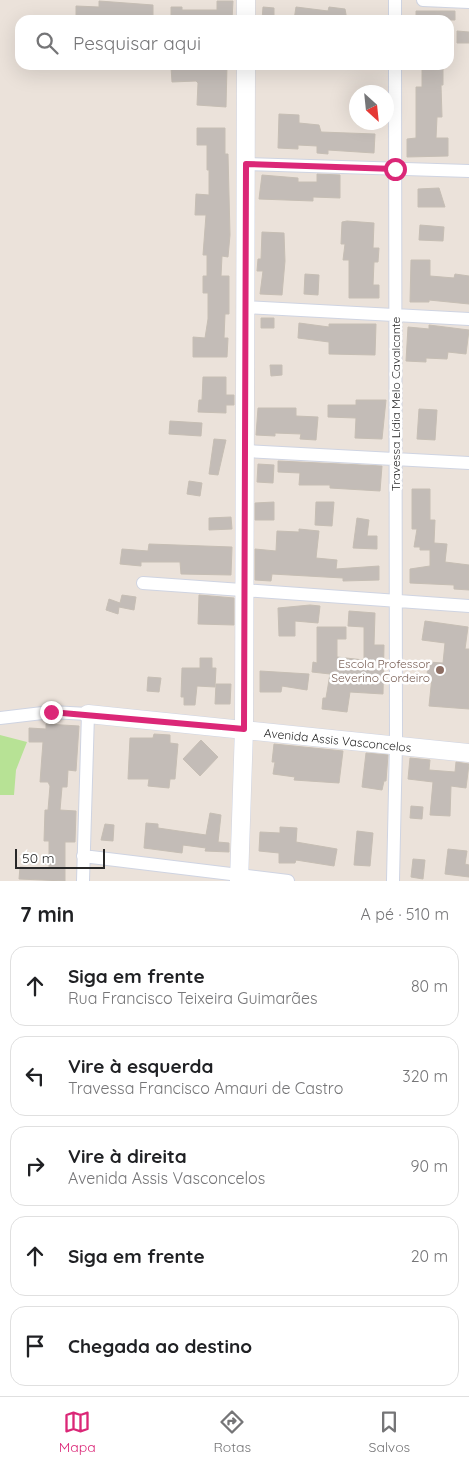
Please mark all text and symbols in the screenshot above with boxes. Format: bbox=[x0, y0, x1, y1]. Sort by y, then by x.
search box bbox=[15, 15, 454, 70]
icon: search bbox=[33, 29, 61, 57]
text: Pesquisar aqui bbox=[73, 31, 201, 55]
north arrow bbox=[349, 85, 394, 130]
route start bbox=[384, 158, 407, 181]
street label: Travessa Lídia Melo Cavalcante bbox=[388, 316, 403, 491]
place label: Escola Professor Severino Cordeiro bbox=[331, 656, 430, 685]
marker: Escola Professor Severino Cordeiro bbox=[434, 664, 446, 676]
route end bbox=[40, 701, 63, 724]
street label: Avenida Assis Vasconcelos bbox=[263, 725, 412, 755]
scale bar bbox=[15, 846, 105, 869]
text: 50 m bbox=[22, 849, 55, 867]
text: 7 min bbox=[20, 901, 74, 927]
text: A pé · 510 m bbox=[361, 904, 449, 924]
text: Siga em frente bbox=[68, 964, 205, 988]
icon: ahead bbox=[21, 972, 49, 1000]
text: 80 m bbox=[411, 976, 448, 996]
text: Rua Francisco Teixeira Guimarães bbox=[68, 988, 318, 1008]
text: Vire à esquerda bbox=[68, 1054, 213, 1078]
icon: left bbox=[21, 1062, 49, 1090]
text: 320 m bbox=[402, 1066, 448, 1086]
text: Travessa Francisco Amauri de Castro bbox=[68, 1078, 343, 1098]
text: Vire à direita bbox=[68, 1144, 187, 1168]
icon: right bbox=[21, 1152, 49, 1180]
text: 90 m bbox=[411, 1156, 448, 1176]
text: Avenida Assis Vasconcelos bbox=[68, 1168, 265, 1188]
icon: ahead bbox=[21, 1242, 49, 1270]
text: Siga em frente bbox=[68, 1244, 205, 1268]
text: 20 m bbox=[411, 1246, 448, 1266]
icon: arrive bbox=[21, 1332, 49, 1360]
text: Chegada ao destino bbox=[68, 1334, 252, 1358]
tab: Mapa bbox=[59, 1408, 96, 1456]
tab: Rotas bbox=[213, 1408, 251, 1456]
tab: Salvos bbox=[369, 1408, 410, 1456]

